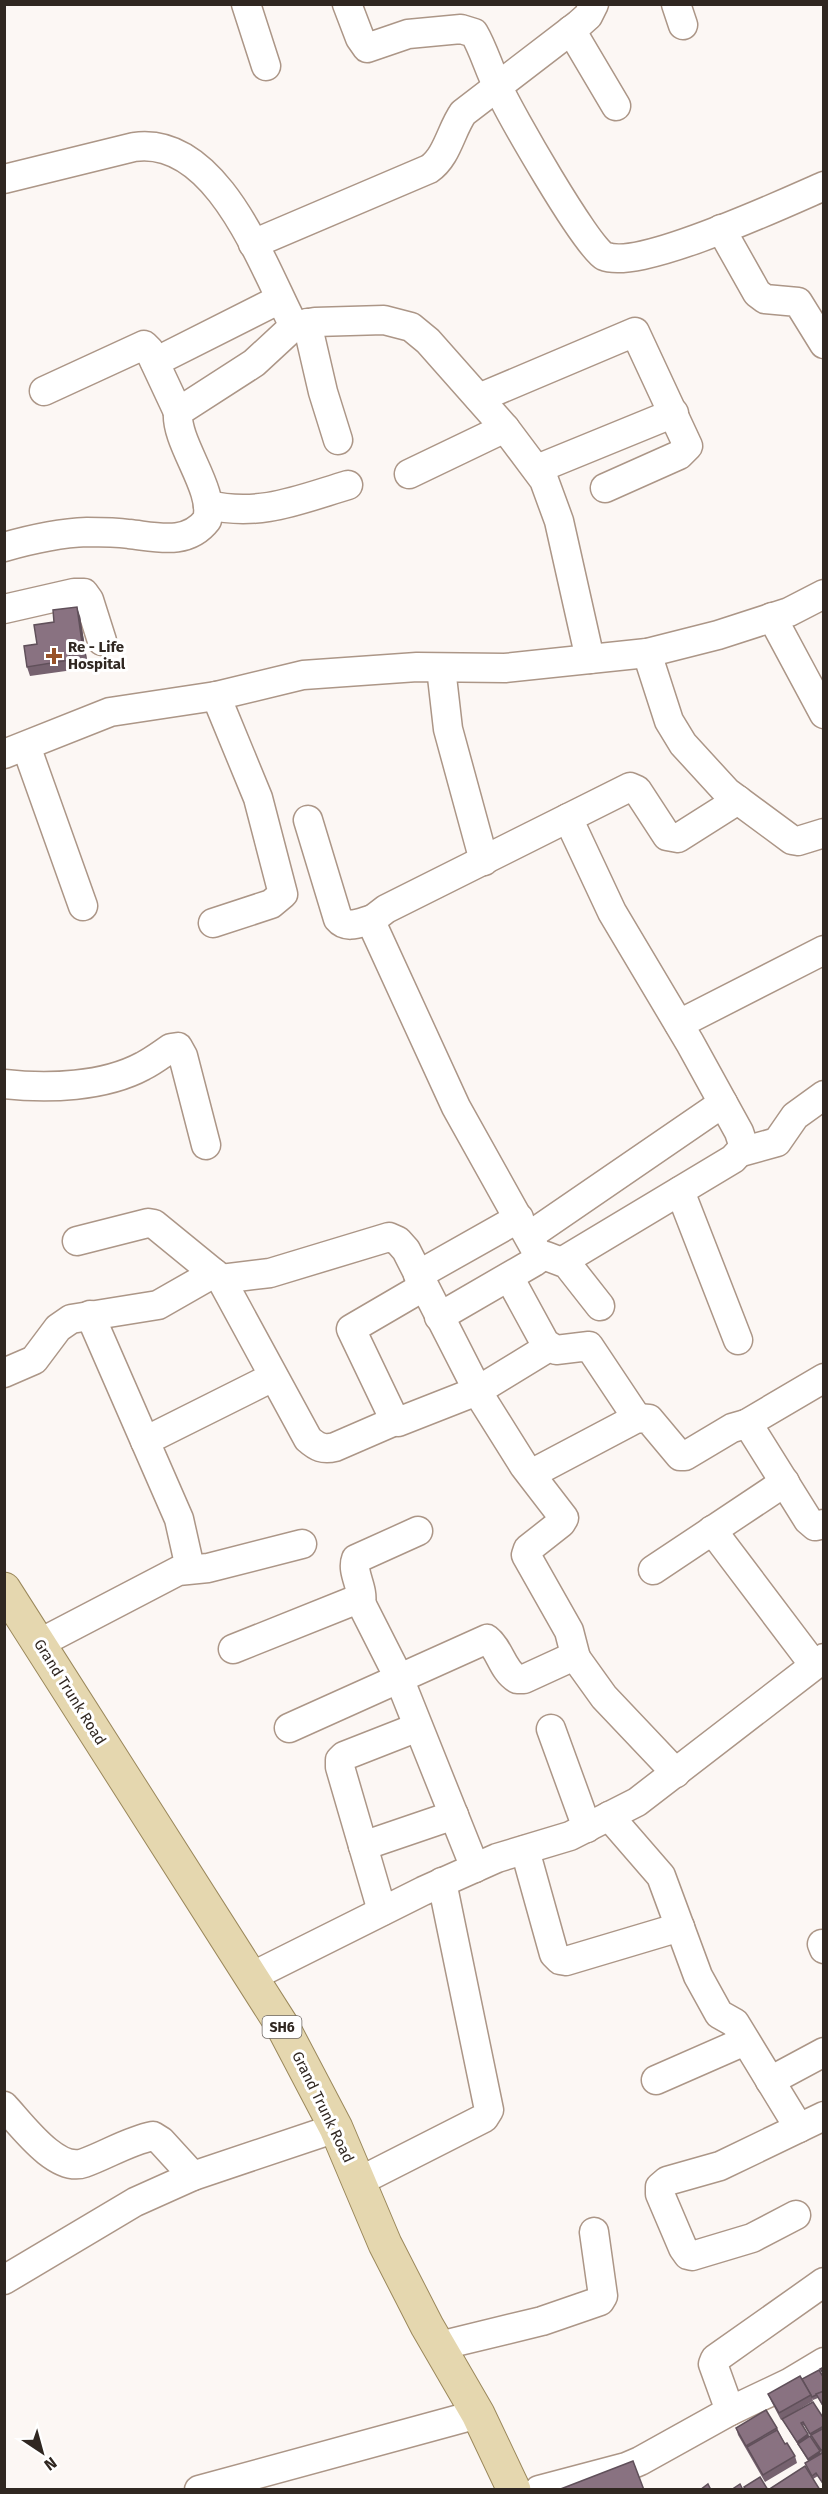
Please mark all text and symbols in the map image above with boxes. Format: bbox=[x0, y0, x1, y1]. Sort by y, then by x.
place label: Re - Life Hospital bbox=[68, 638, 126, 673]
marker: Re - Life Hospital bbox=[45, 647, 63, 665]
street label: Grand Trunk Road bbox=[30, 1636, 110, 1748]
road number: SH6 bbox=[262, 2016, 302, 2038]
street label: Grand Trunk Road bbox=[288, 2048, 358, 2166]
north arrow bbox=[12, 2422, 72, 2482]
text: N bbox=[41, 2453, 60, 2475]

